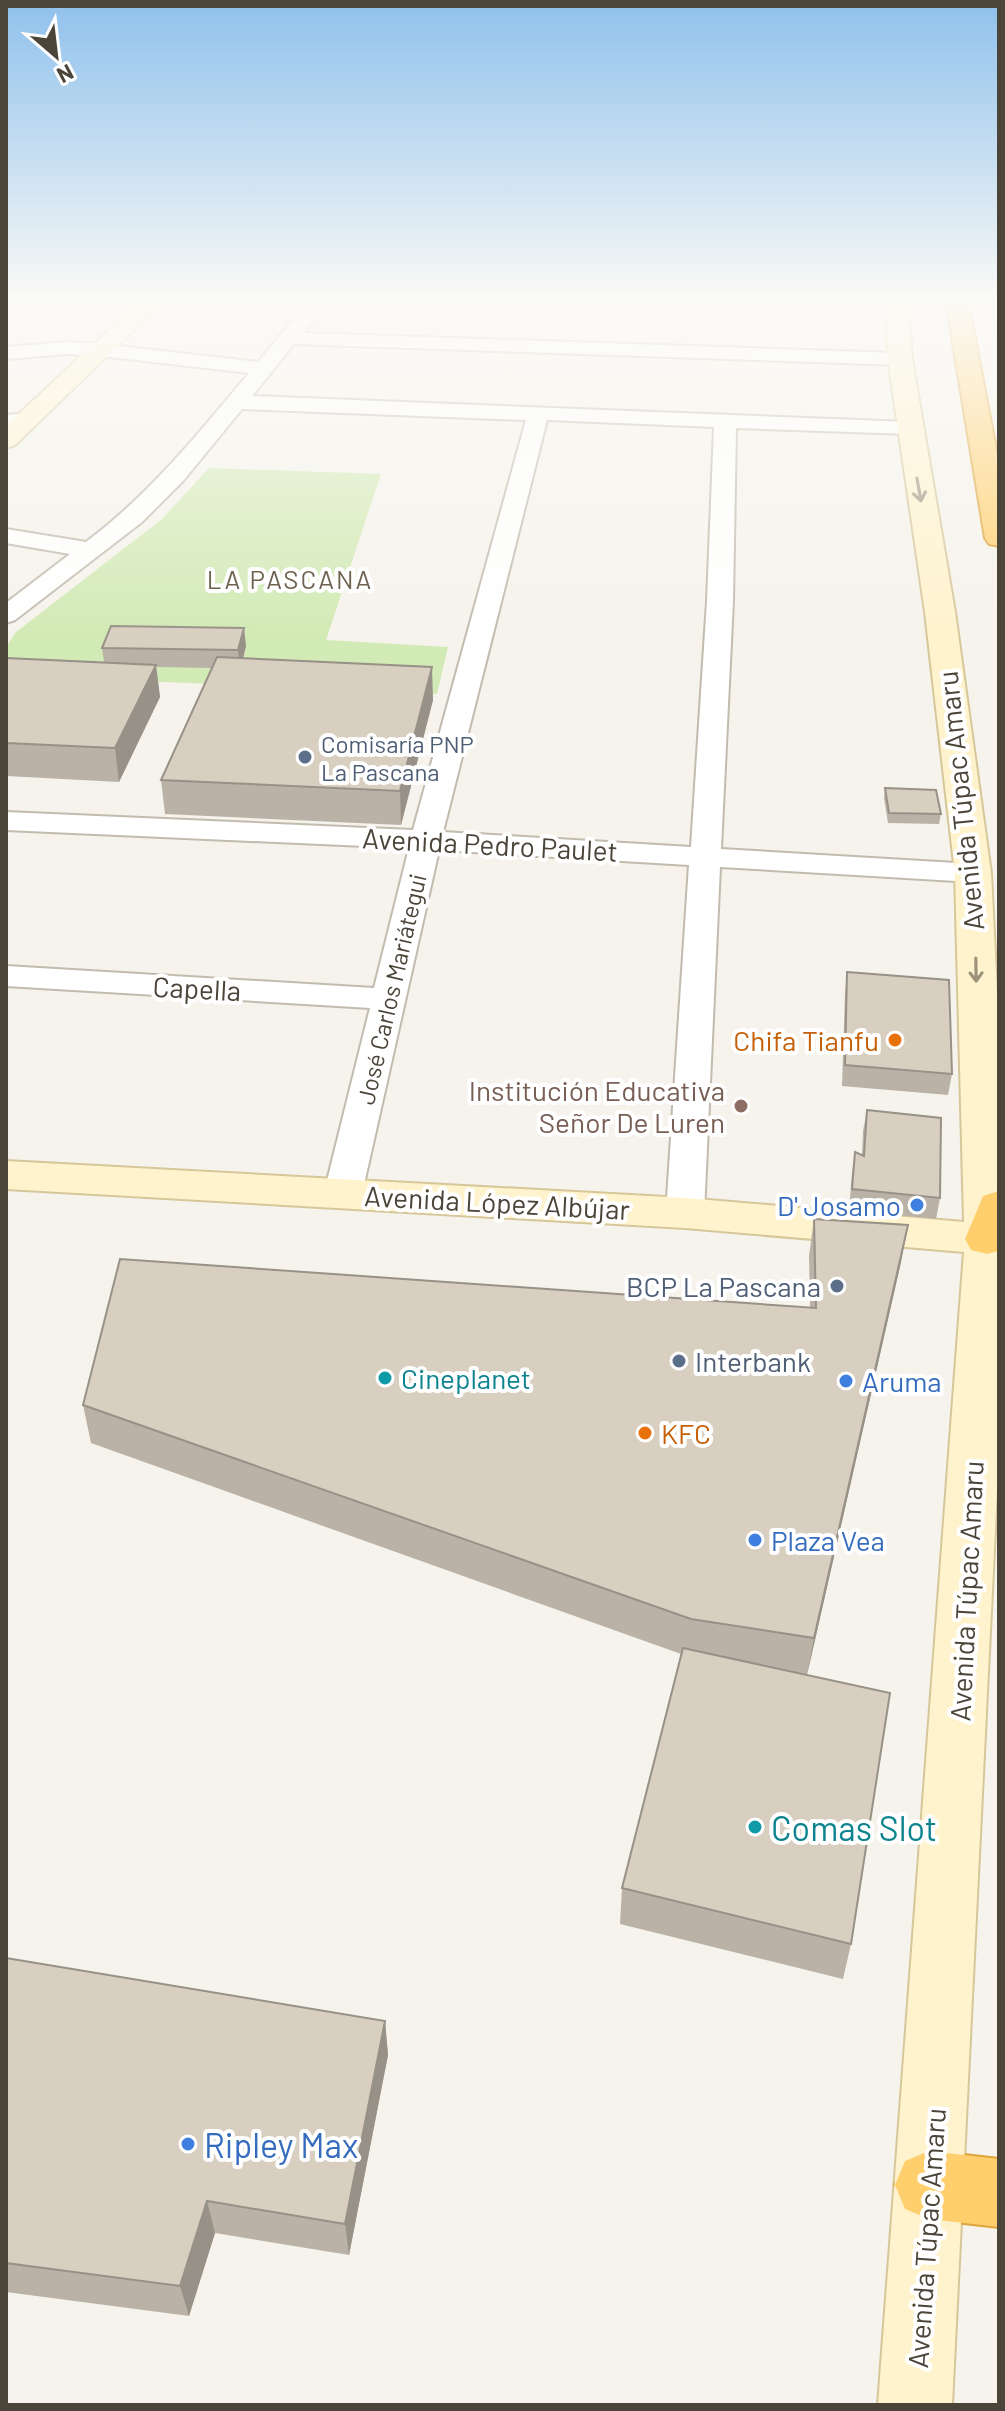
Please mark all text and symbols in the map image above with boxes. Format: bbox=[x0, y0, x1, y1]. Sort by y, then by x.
north arrow bbox=[16, 16, 96, 96]
text: N bbox=[53, 60, 78, 89]
one-way arrow bbox=[913, 477, 928, 502]
district label: LA PASCANA bbox=[207, 563, 373, 594]
street label: Avenida Túpac Amaru bbox=[929, 670, 991, 932]
place label: Comisaría PNP La Pascana bbox=[321, 729, 474, 786]
marker: Comisaría PNP La Pascana bbox=[296, 748, 314, 766]
street label: Avenida Pedro Paulet bbox=[361, 820, 619, 868]
street label: José Carlos Mariátegui bbox=[350, 871, 432, 1107]
one-way arrow bbox=[968, 956, 983, 983]
street label: Capella bbox=[152, 969, 242, 1007]
place label: Chifa Tianfu bbox=[733, 1023, 879, 1057]
marker: Chifa Tianfu bbox=[886, 1031, 904, 1049]
place label: Institución Educativa Señor De Luren bbox=[469, 1073, 725, 1139]
marker: Institución Educativa Señor De Luren bbox=[732, 1097, 750, 1115]
street label: Avenida López Albújar bbox=[363, 1178, 631, 1226]
place label: D' Josamo bbox=[777, 1188, 901, 1222]
marker: D' Josamo bbox=[908, 1196, 926, 1214]
place label: BCP La Pascana bbox=[626, 1269, 821, 1303]
marker: BCP La Pascana bbox=[828, 1277, 846, 1295]
place label: Interbank bbox=[695, 1344, 811, 1378]
marker: Interbank bbox=[670, 1352, 688, 1370]
place label: Cineplanet bbox=[401, 1361, 531, 1395]
place label: Aruma bbox=[862, 1364, 942, 1398]
marker: Cineplanet bbox=[376, 1369, 394, 1387]
marker: Aruma bbox=[837, 1372, 855, 1390]
place label: KFC bbox=[661, 1416, 711, 1450]
marker: KFC bbox=[636, 1424, 654, 1442]
street label: Avenida Túpac Amaru bbox=[942, 1460, 990, 1722]
place label: Plaza Vea bbox=[771, 1523, 885, 1557]
marker: Plaza Vea bbox=[746, 1531, 764, 1549]
place label: Comas Slot bbox=[771, 1807, 937, 1848]
marker: Comas Slot bbox=[746, 1818, 764, 1836]
street label: Avenida Túpac Amaru bbox=[900, 2107, 952, 2369]
place label: Ripley Max bbox=[204, 2124, 358, 2165]
marker: Ripley Max bbox=[179, 2135, 197, 2153]

